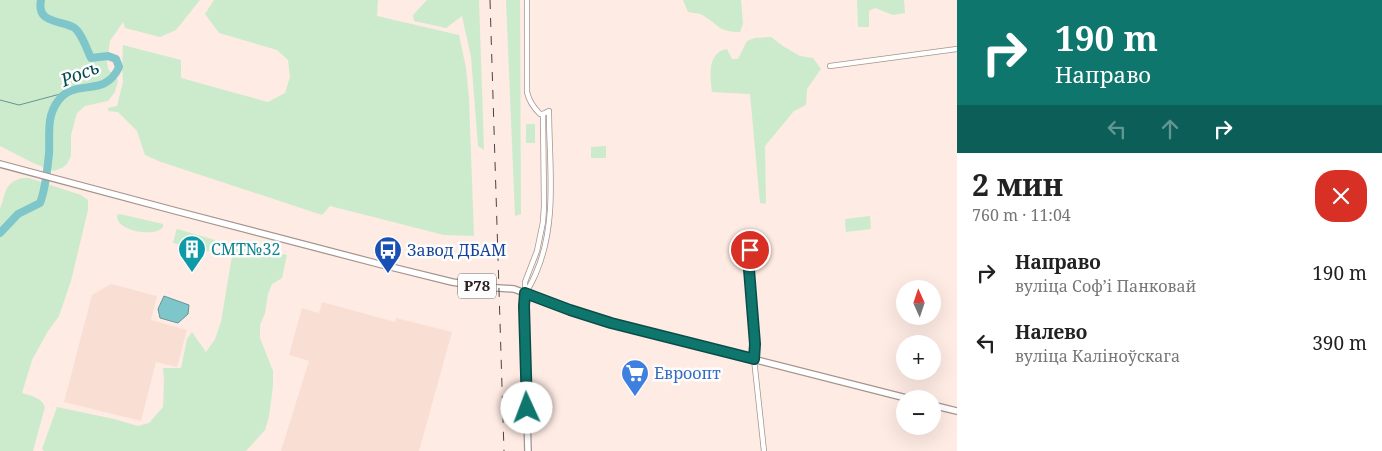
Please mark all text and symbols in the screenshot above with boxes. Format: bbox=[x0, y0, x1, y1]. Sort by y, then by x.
text: 190 m bbox=[1055, 14, 1158, 61]
icon: right bbox=[972, 20, 1037, 85]
water label: Рось bbox=[56, 55, 102, 92]
text: Направо bbox=[1055, 59, 1151, 89]
icon: left bbox=[1103, 115, 1131, 143]
icon: ahead bbox=[1156, 115, 1184, 143]
icon: right bbox=[1209, 115, 1237, 143]
text: 2 мин bbox=[972, 164, 1063, 205]
button: close bbox=[1315, 170, 1367, 222]
text: 760 m · 11:04 bbox=[972, 204, 1071, 226]
pin bbox=[729, 229, 771, 271]
building icon: СМТ№32 bbox=[177, 234, 207, 273]
bus stop icon: Завод ДБАМ bbox=[373, 235, 403, 274]
icon: arrive bbox=[736, 236, 764, 264]
place label: СМТ№32 bbox=[211, 238, 280, 260]
place label: Завод ДБАМ bbox=[407, 239, 506, 261]
text: Направо bbox=[1015, 249, 1101, 275]
icon: right bbox=[972, 259, 1000, 287]
text: 190 m bbox=[1312, 260, 1367, 286]
road number: Р78 bbox=[458, 274, 496, 298]
text: вуліца Софʼі Панковай bbox=[1015, 275, 1196, 297]
north arrow bbox=[896, 280, 941, 325]
map controls bbox=[896, 280, 941, 435]
text: Налево bbox=[1015, 319, 1087, 345]
icon: left bbox=[972, 329, 1000, 357]
text: 390 m bbox=[1312, 330, 1367, 356]
button: + bbox=[896, 335, 941, 380]
text: вуліца Каліноўскага bbox=[1015, 345, 1180, 367]
supermarket icon: Евроопт bbox=[620, 358, 650, 397]
place label: Евроопт bbox=[654, 362, 721, 384]
position arrow bbox=[500, 381, 552, 433]
button: − bbox=[896, 390, 941, 435]

